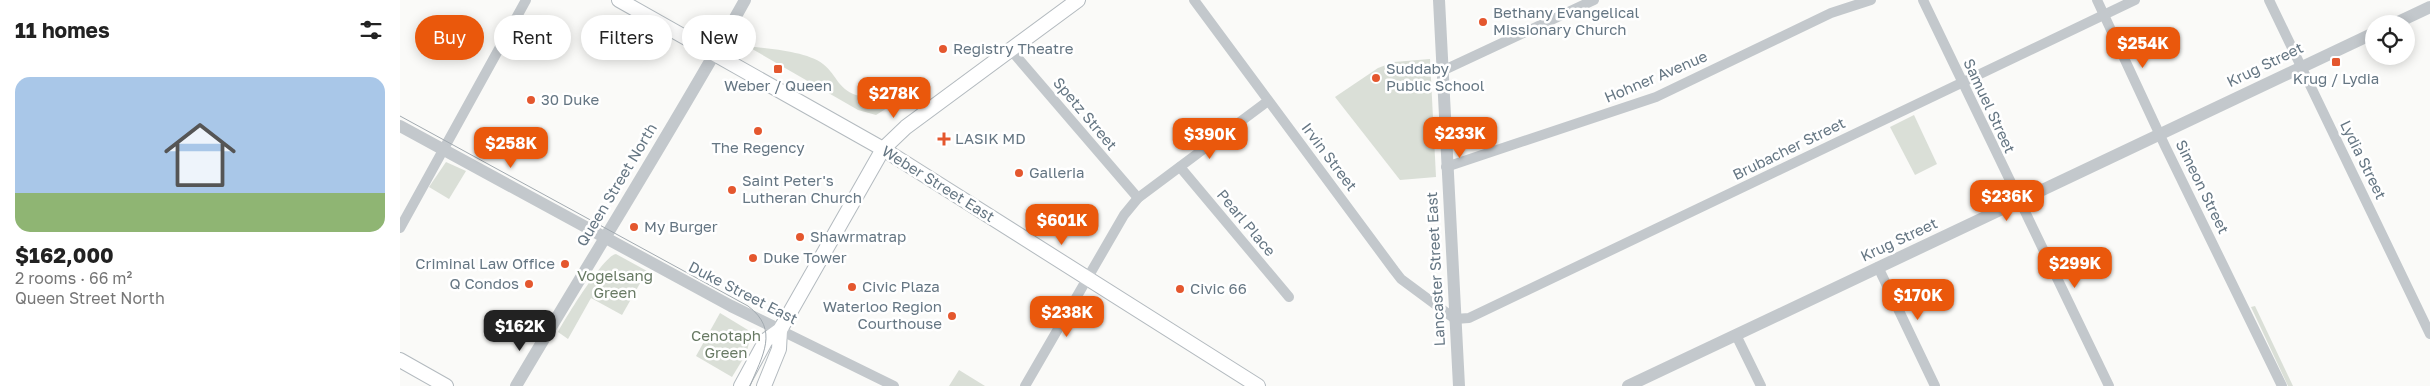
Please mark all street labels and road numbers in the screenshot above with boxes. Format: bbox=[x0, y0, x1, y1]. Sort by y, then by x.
street label: Krug Street bbox=[2223, 38, 2306, 90]
street label: Hohner Avenue bbox=[1601, 46, 1710, 106]
street label: Samuel Street bbox=[1960, 56, 2020, 156]
street label: Spetz Street bbox=[1050, 73, 1121, 153]
street label: Brubacher Street bbox=[1729, 113, 1848, 183]
street label: Lydia Street bbox=[2337, 117, 2391, 202]
street label: Irvin Street bbox=[1298, 119, 1361, 194]
street label: Queen Street North bbox=[572, 120, 660, 249]
street label: Simeon Street bbox=[2172, 137, 2233, 236]
street label: Weber Street East bbox=[879, 141, 998, 225]
street label: Pearl Place bbox=[1214, 185, 1280, 259]
street label: Lancaster Street East bbox=[1422, 191, 1448, 347]
street label: Krug Street bbox=[1857, 213, 1940, 265]
street label: Duke Street East bbox=[686, 257, 801, 327]

